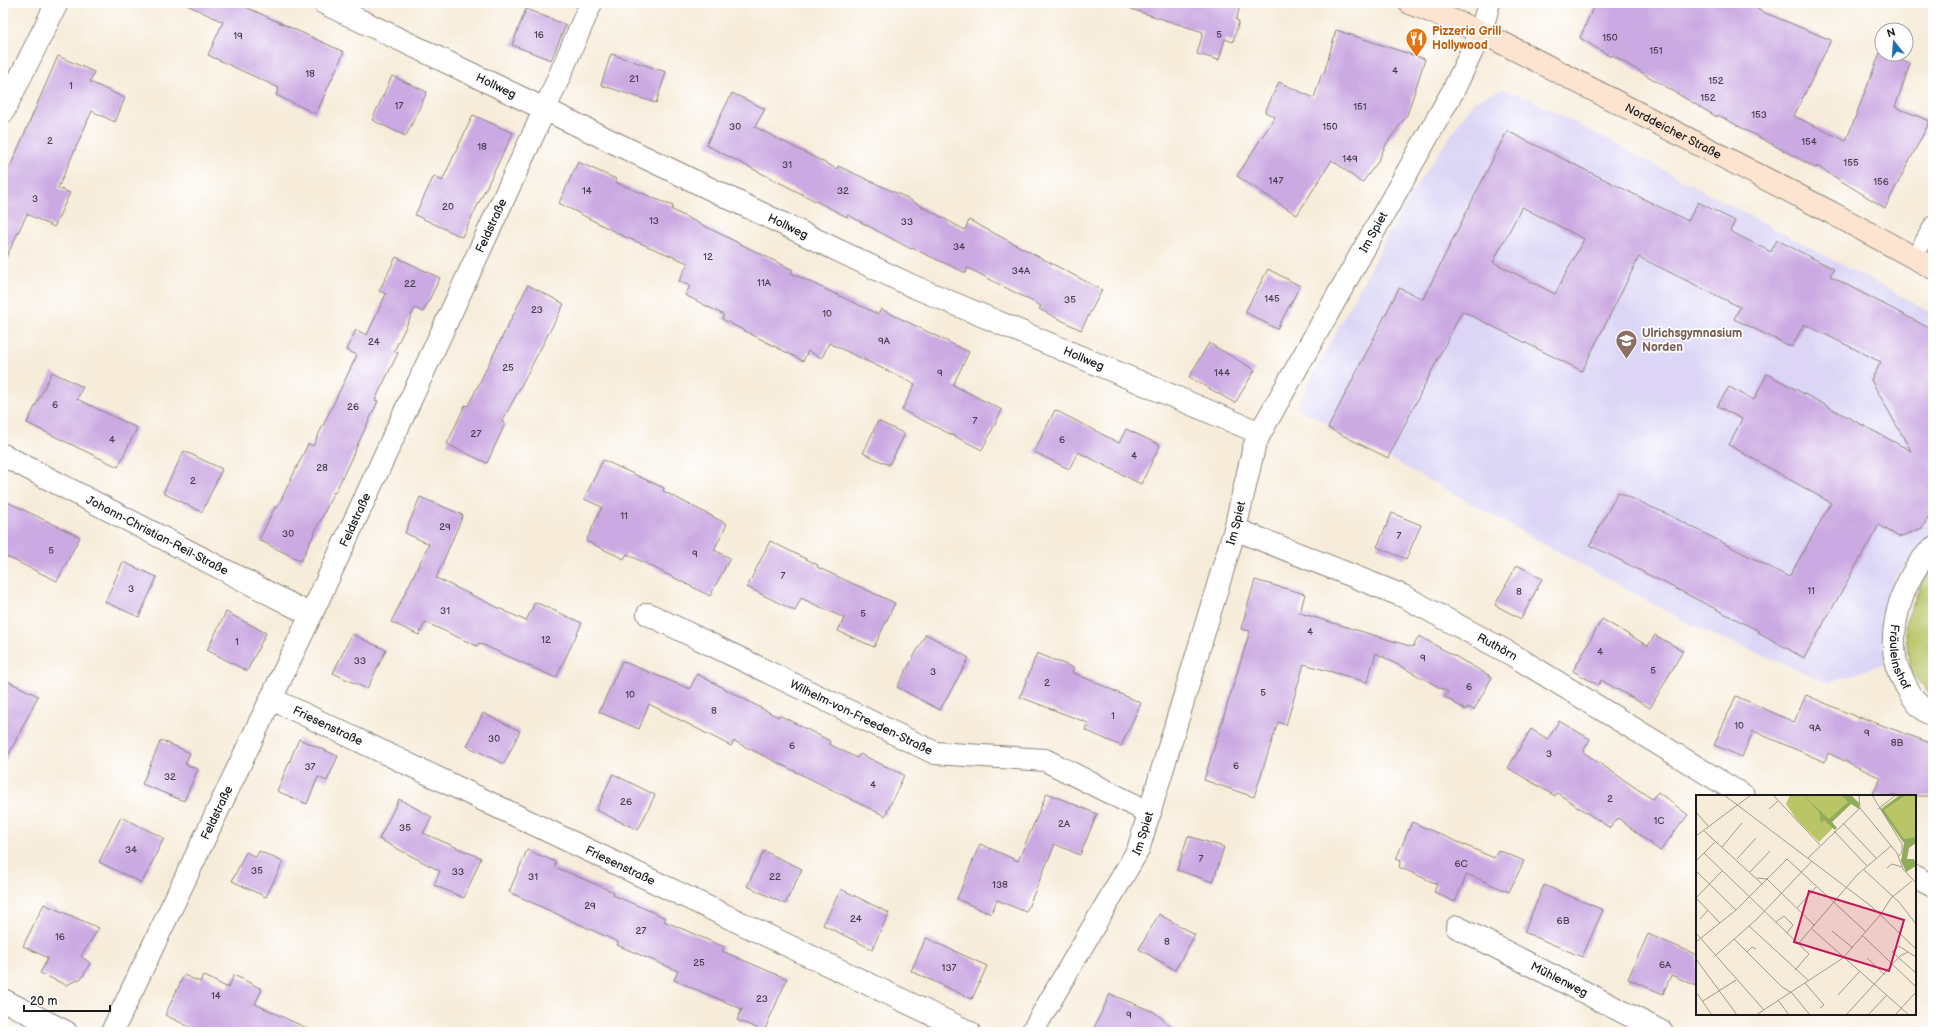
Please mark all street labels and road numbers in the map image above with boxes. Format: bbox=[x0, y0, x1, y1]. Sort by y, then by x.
street label: Hollweg bbox=[473, 70, 519, 102]
street label: Norddeicher Straße bbox=[1622, 100, 1724, 162]
street label: Feldstraße bbox=[472, 196, 510, 255]
street label: Im Spiet bbox=[1356, 209, 1391, 255]
street label: Hollweg bbox=[765, 210, 811, 242]
street label: Hollweg bbox=[1061, 343, 1107, 374]
street label: Feldstraße bbox=[336, 490, 374, 549]
street label: Johann-Christian-Reil-Straße bbox=[84, 492, 231, 578]
street label: Im Spiet bbox=[1223, 499, 1249, 547]
street label: Fräuleinshof bbox=[1886, 623, 1914, 692]
street label: Ruthörn bbox=[1475, 630, 1520, 664]
street label: Wilhelm-von-Freeden-Straße bbox=[788, 676, 935, 758]
street label: Friesenstraße bbox=[291, 703, 365, 749]
street label: Feldstraße bbox=[197, 783, 236, 842]
street label: Im Spiet bbox=[1129, 810, 1157, 858]
street label: Friesenstraße bbox=[583, 842, 658, 888]
street label: Mühlenweg bbox=[1528, 959, 1591, 1000]

